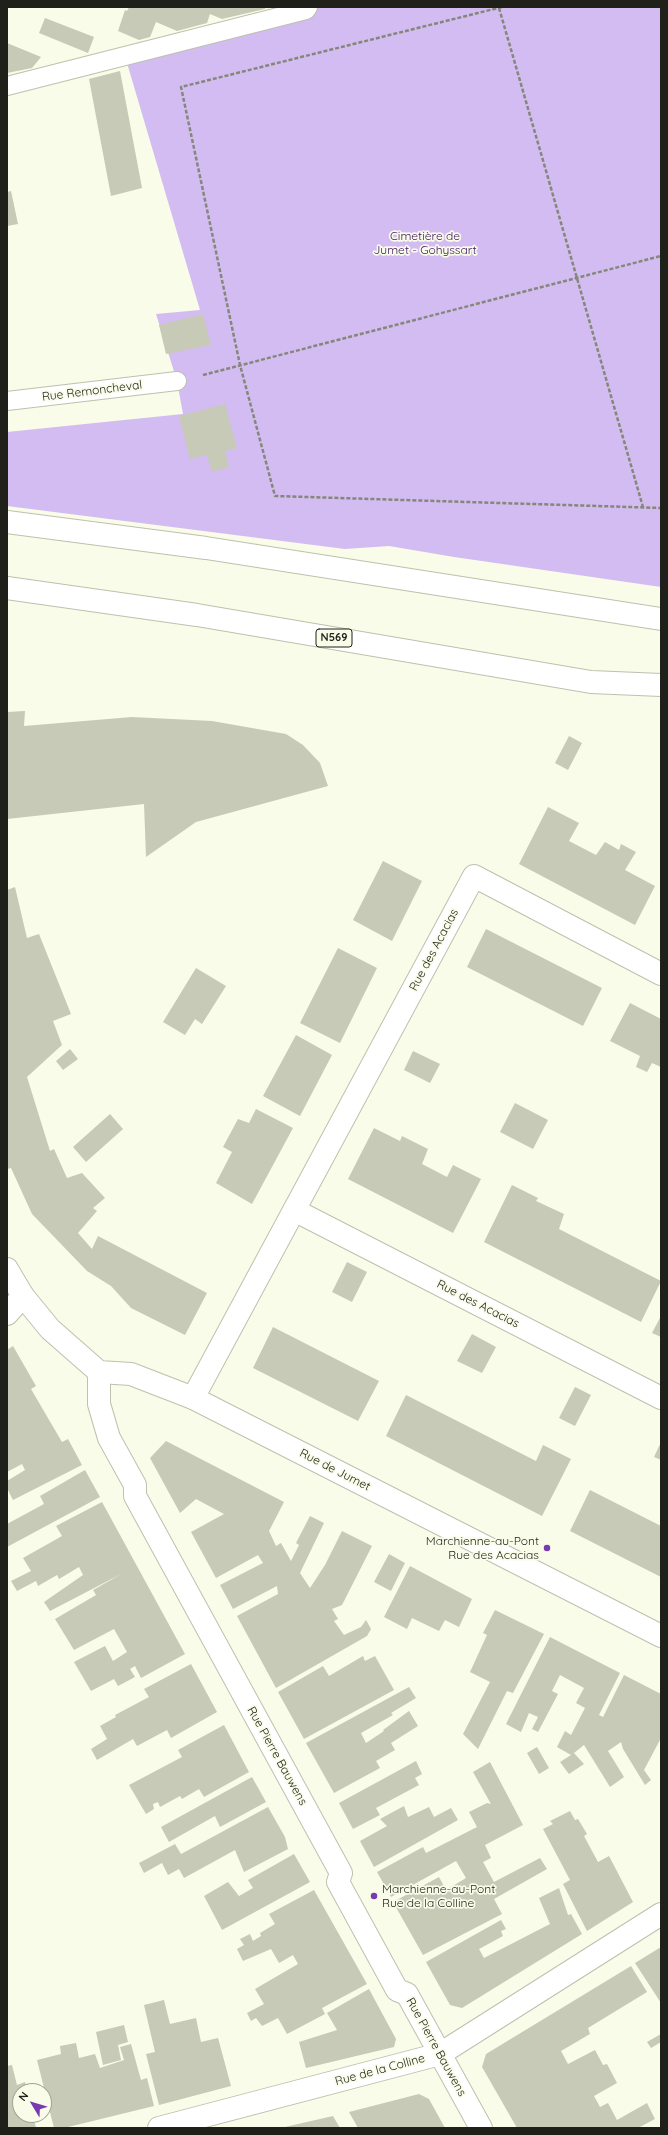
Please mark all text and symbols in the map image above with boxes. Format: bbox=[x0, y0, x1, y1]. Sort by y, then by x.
park label: Cimetière de Jumet - Gohyssart bbox=[373, 229, 477, 257]
street label: Rue Remoncheval bbox=[41, 378, 143, 404]
road number: N569 bbox=[316, 629, 352, 647]
street label: Rue des Acacias bbox=[406, 907, 462, 993]
street label: Rue des Acacias bbox=[434, 1277, 522, 1331]
street label: Rue de Jumet bbox=[297, 1446, 373, 1494]
place label: Marchienne-au-Pont Rue des Acacias bbox=[426, 1534, 539, 1562]
marker: Marchienne-au-Pont Rue des Acacias bbox=[542, 1543, 552, 1553]
street label: Rue Pierre Bauwens bbox=[244, 1704, 310, 1808]
place label: Marchienne-au-Pont Rue de la Colline bbox=[382, 1882, 495, 1910]
marker: Marchienne-au-Pont Rue de la Colline bbox=[369, 1891, 379, 1901]
street label: Rue Pierre Bauwens bbox=[403, 1995, 469, 2099]
street label: Rue de la Colline bbox=[334, 2051, 426, 2089]
north arrow bbox=[12, 2083, 52, 2123]
text: N bbox=[15, 2089, 31, 2104]

